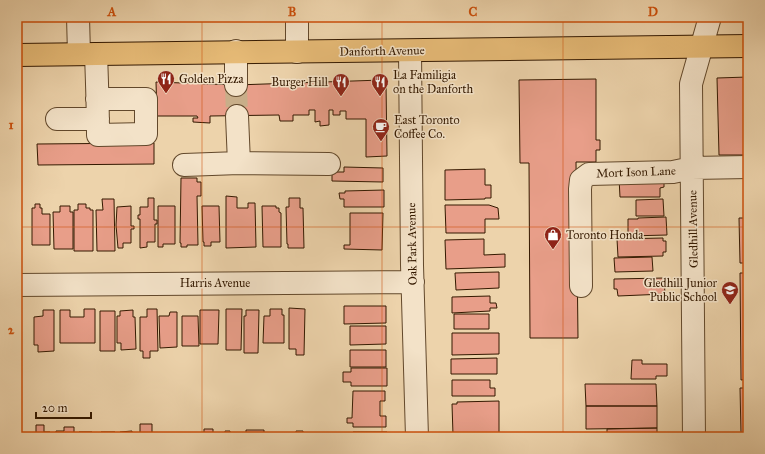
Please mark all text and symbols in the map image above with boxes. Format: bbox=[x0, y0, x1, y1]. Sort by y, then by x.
text: A bbox=[107, 4, 117, 20]
text: B bbox=[288, 4, 297, 20]
text: C bbox=[469, 4, 478, 20]
text: D bbox=[648, 4, 658, 20]
street label: Danforth Avenue bbox=[339, 43, 425, 59]
place label: La Familigia on the Danforth bbox=[393, 68, 474, 96]
restaurant icon: Golden Pizza bbox=[156, 69, 176, 94]
place label: Golden Pizza bbox=[179, 72, 244, 86]
restaurant icon: Burger Hill bbox=[331, 72, 351, 97]
restaurant icon: La Familigia on the Danforth bbox=[370, 72, 390, 97]
place label: Burger Hill bbox=[271, 75, 329, 90]
place label: East Toronto Coffee Co. bbox=[394, 113, 460, 141]
text: 1 bbox=[8, 117, 14, 133]
cafe icon: East Toronto Coffee Co. bbox=[371, 117, 391, 142]
street label: Mort Ison Lane bbox=[596, 164, 676, 180]
street label: Gledhill Avenue bbox=[685, 190, 701, 268]
street label: Oak Park Avenue bbox=[404, 203, 420, 285]
shop icon: Toronto Honda bbox=[543, 225, 563, 250]
place label: Toronto Honda bbox=[566, 228, 644, 242]
street label: Harris Avenue bbox=[180, 276, 250, 290]
place label: Gledhill Junior Public School bbox=[644, 276, 718, 304]
school or university icon: Gledhill Junior Public School bbox=[720, 280, 740, 305]
text: 2 bbox=[8, 322, 15, 338]
scale bar bbox=[36, 394, 91, 420]
text: 20 m bbox=[42, 401, 68, 415]

